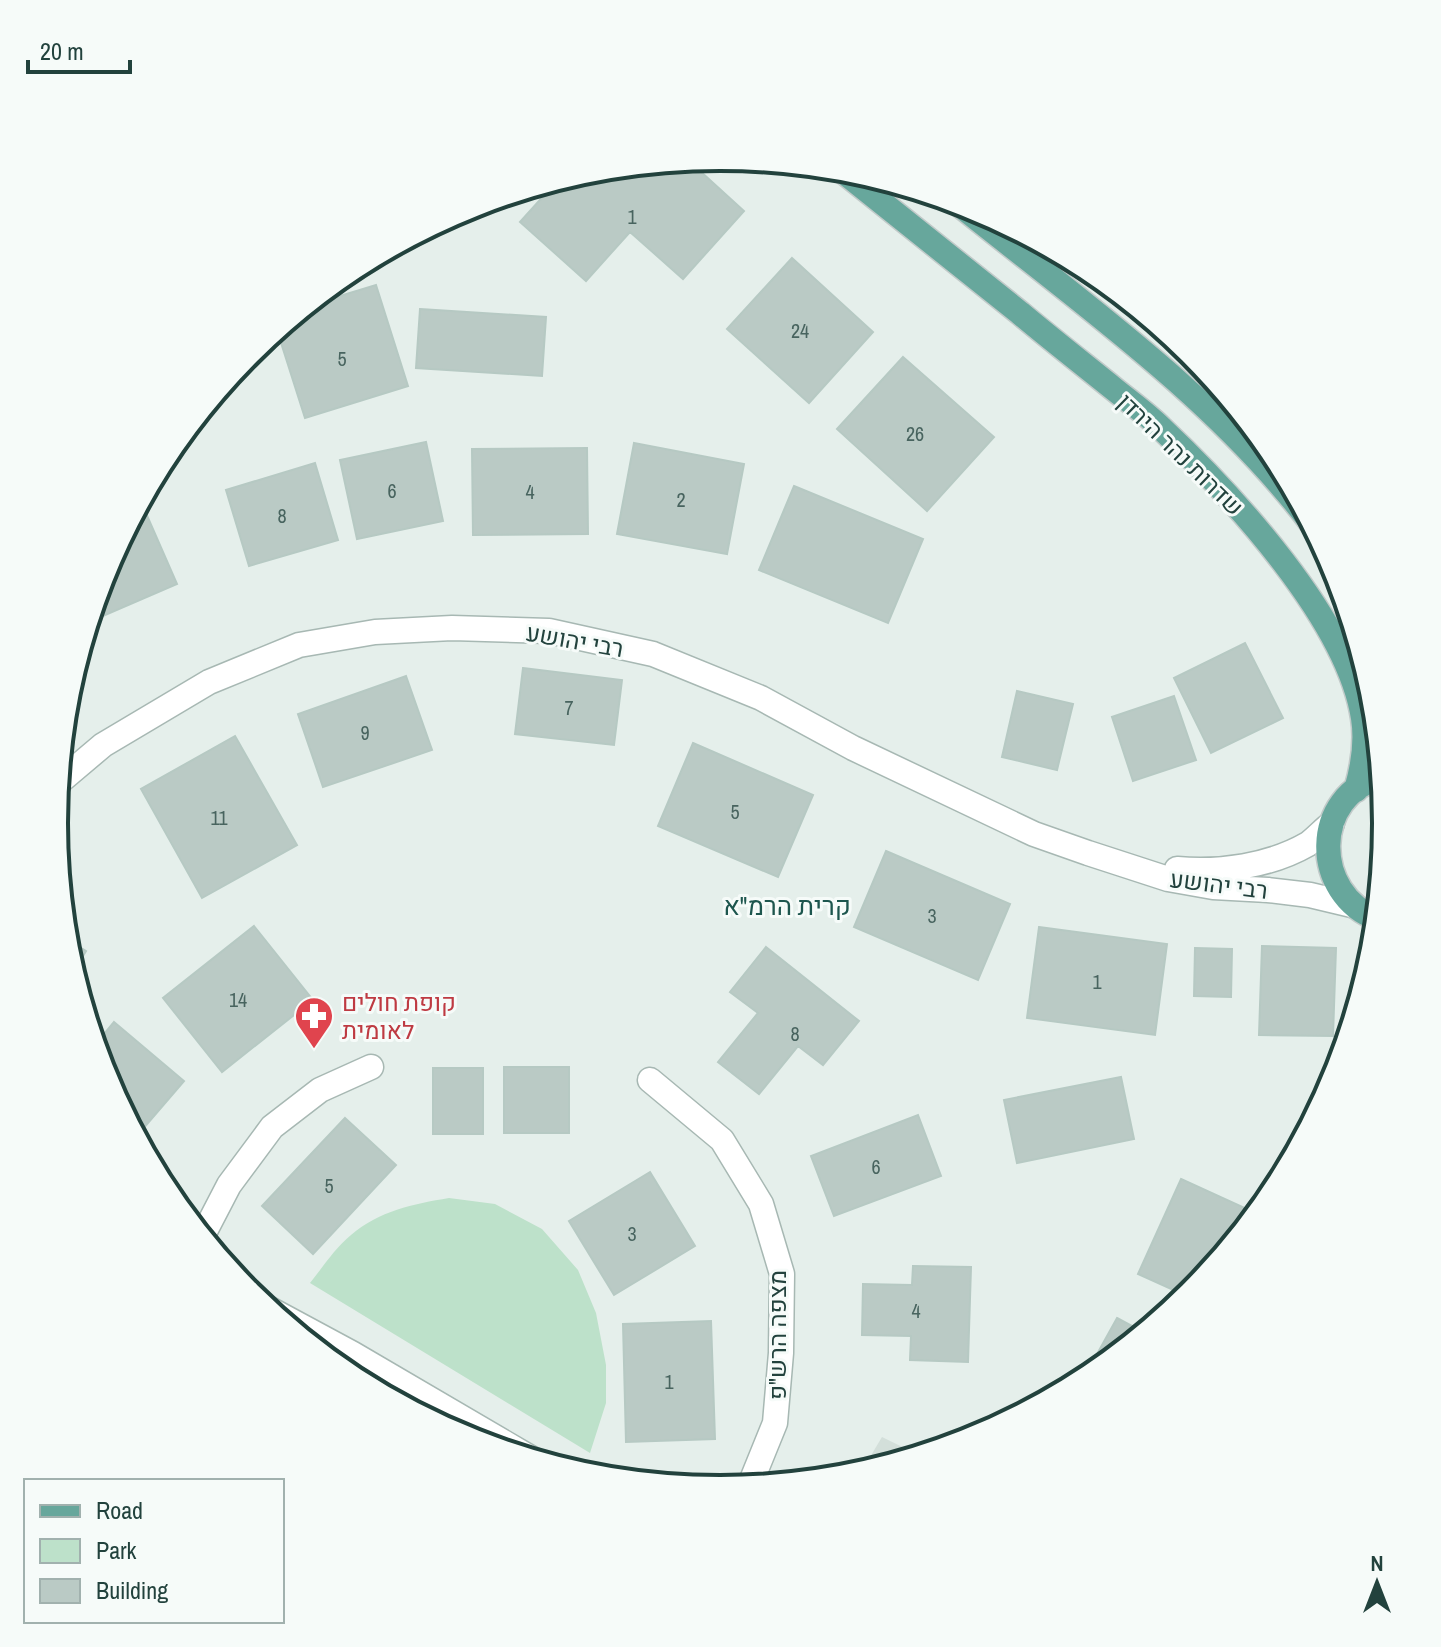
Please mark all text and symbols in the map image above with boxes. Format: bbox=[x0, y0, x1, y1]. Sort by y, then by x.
scale bar bbox=[28, 24, 130, 74]
text: 20 m bbox=[40, 35, 84, 67]
house number: 1 bbox=[627, 203, 637, 230]
house number: 24 bbox=[791, 317, 809, 344]
house number: 5 bbox=[337, 345, 347, 372]
street label: שדרות נהר הירדן bbox=[1111, 386, 1251, 522]
house number: 26 bbox=[906, 420, 924, 447]
house number: 6 bbox=[387, 477, 397, 504]
house number: 4 bbox=[525, 478, 535, 505]
house number: 2 bbox=[676, 486, 686, 513]
house number: 8 bbox=[277, 502, 287, 529]
street label: רבי יהושע bbox=[524, 616, 626, 664]
house number: 7 bbox=[564, 694, 574, 721]
house number: 9 bbox=[360, 719, 370, 746]
house number: 5 bbox=[730, 798, 740, 825]
house number: 11 bbox=[210, 804, 228, 831]
street label: רבי יהושע bbox=[1168, 862, 1270, 906]
district label: קרית הרמ"א bbox=[723, 888, 851, 923]
house number: 3 bbox=[927, 902, 937, 929]
house number: 1 bbox=[1092, 968, 1102, 995]
house number: 14 bbox=[229, 986, 247, 1013]
place label: קופת חולים לאומית bbox=[342, 986, 456, 1046]
pharmacy icon: קופת חולים לאומית bbox=[293, 995, 335, 1050]
house number: 8 bbox=[790, 1020, 800, 1047]
house number: 6 bbox=[871, 1153, 881, 1180]
house number: 5 bbox=[324, 1172, 334, 1199]
house number: 3 bbox=[627, 1220, 637, 1247]
street label: מצפה הרש"פ bbox=[761, 1270, 793, 1400]
house number: 4 bbox=[911, 1297, 921, 1324]
house number: 1 bbox=[664, 1368, 674, 1395]
legend bbox=[24, 1479, 284, 1623]
text: Road bbox=[96, 1494, 143, 1526]
text: Park bbox=[96, 1534, 137, 1566]
north arrow bbox=[1337, 1543, 1417, 1623]
text: N bbox=[1370, 1548, 1384, 1578]
text: Building bbox=[96, 1574, 168, 1606]

